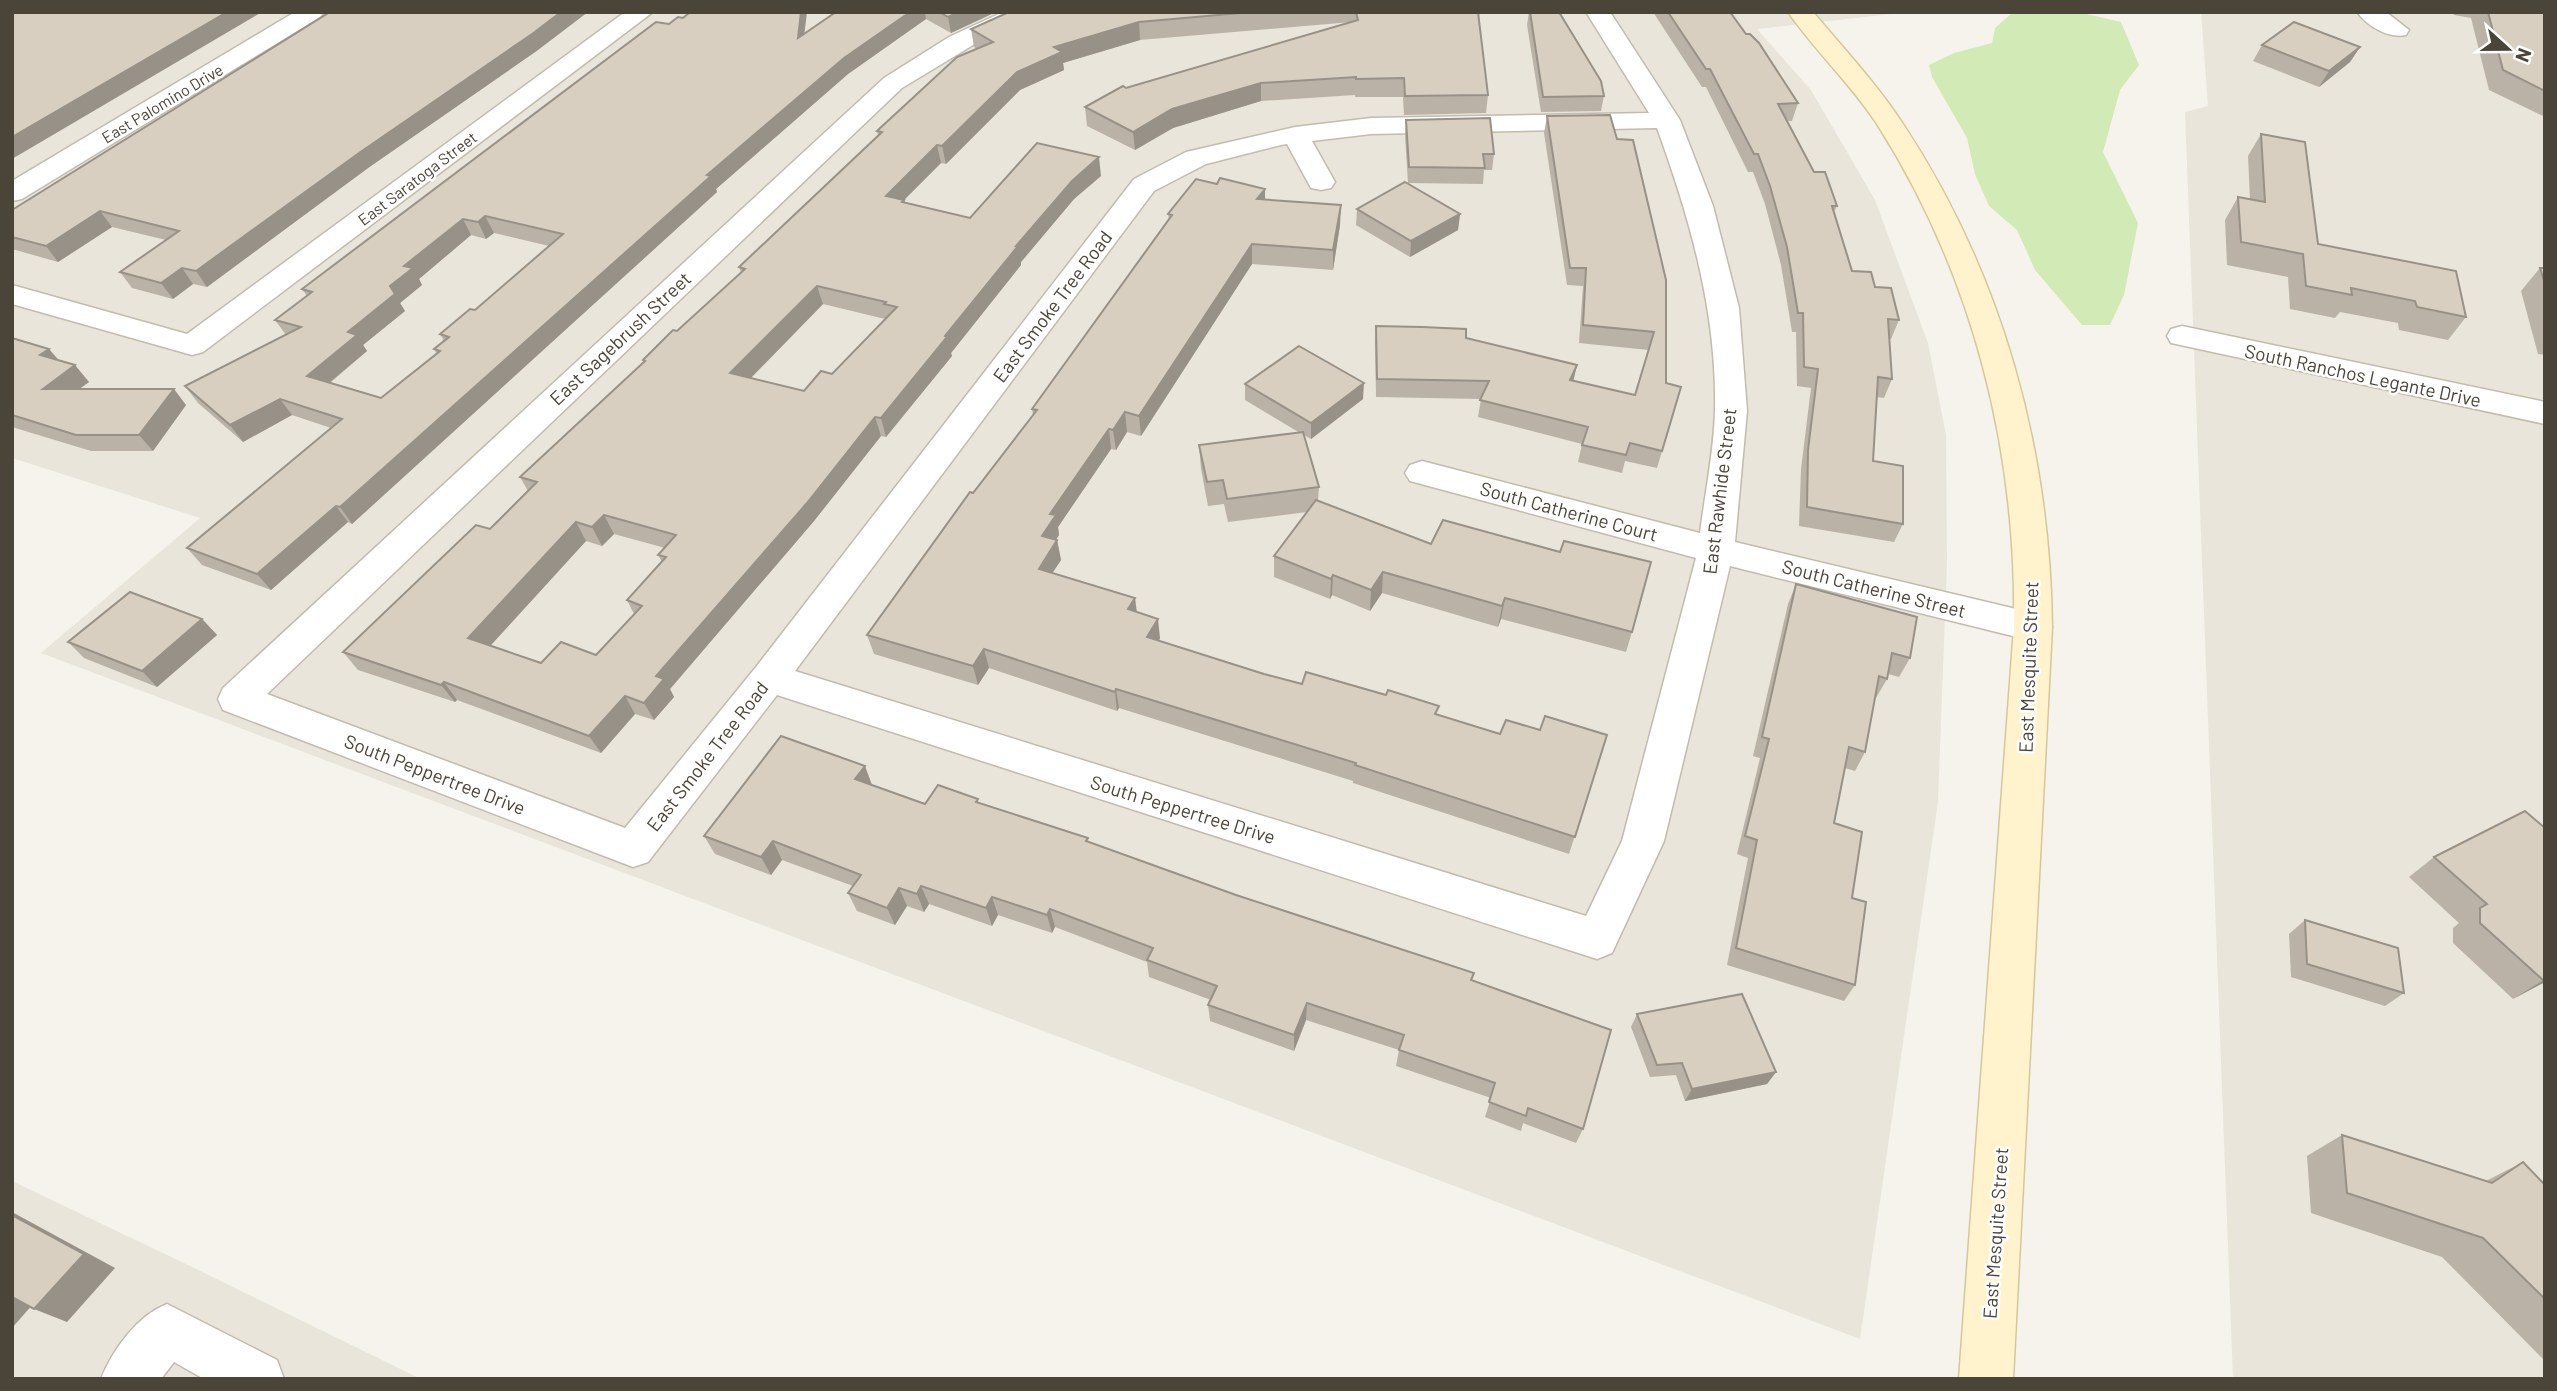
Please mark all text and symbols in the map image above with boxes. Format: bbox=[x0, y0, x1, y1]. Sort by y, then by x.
north arrow bbox=[2473, 14, 2543, 84]
text: N bbox=[2511, 45, 2537, 65]
street label: East Palomino Drive bbox=[98, 59, 226, 147]
street label: East Saratoga Street bbox=[354, 127, 480, 229]
street label: East Smoke Tree Road bbox=[987, 226, 1117, 386]
street label: East Sagebrush Street bbox=[545, 267, 695, 409]
street label: South Ranchos Legante Drive bbox=[2243, 339, 2483, 411]
street label: East Rawhide Street bbox=[1697, 407, 1741, 575]
street label: South Catherine Court bbox=[1478, 476, 1660, 546]
street label: South Catherine Street bbox=[1780, 554, 1968, 622]
street label: East Mesquite Street bbox=[2014, 581, 2042, 753]
street label: East Smoke Tree Road bbox=[641, 676, 773, 836]
street label: South Peppertree Drive bbox=[341, 729, 529, 819]
street label: South Peppertree Drive bbox=[1088, 770, 1278, 848]
street label: East Mesquite Street bbox=[1978, 1147, 2012, 1319]

